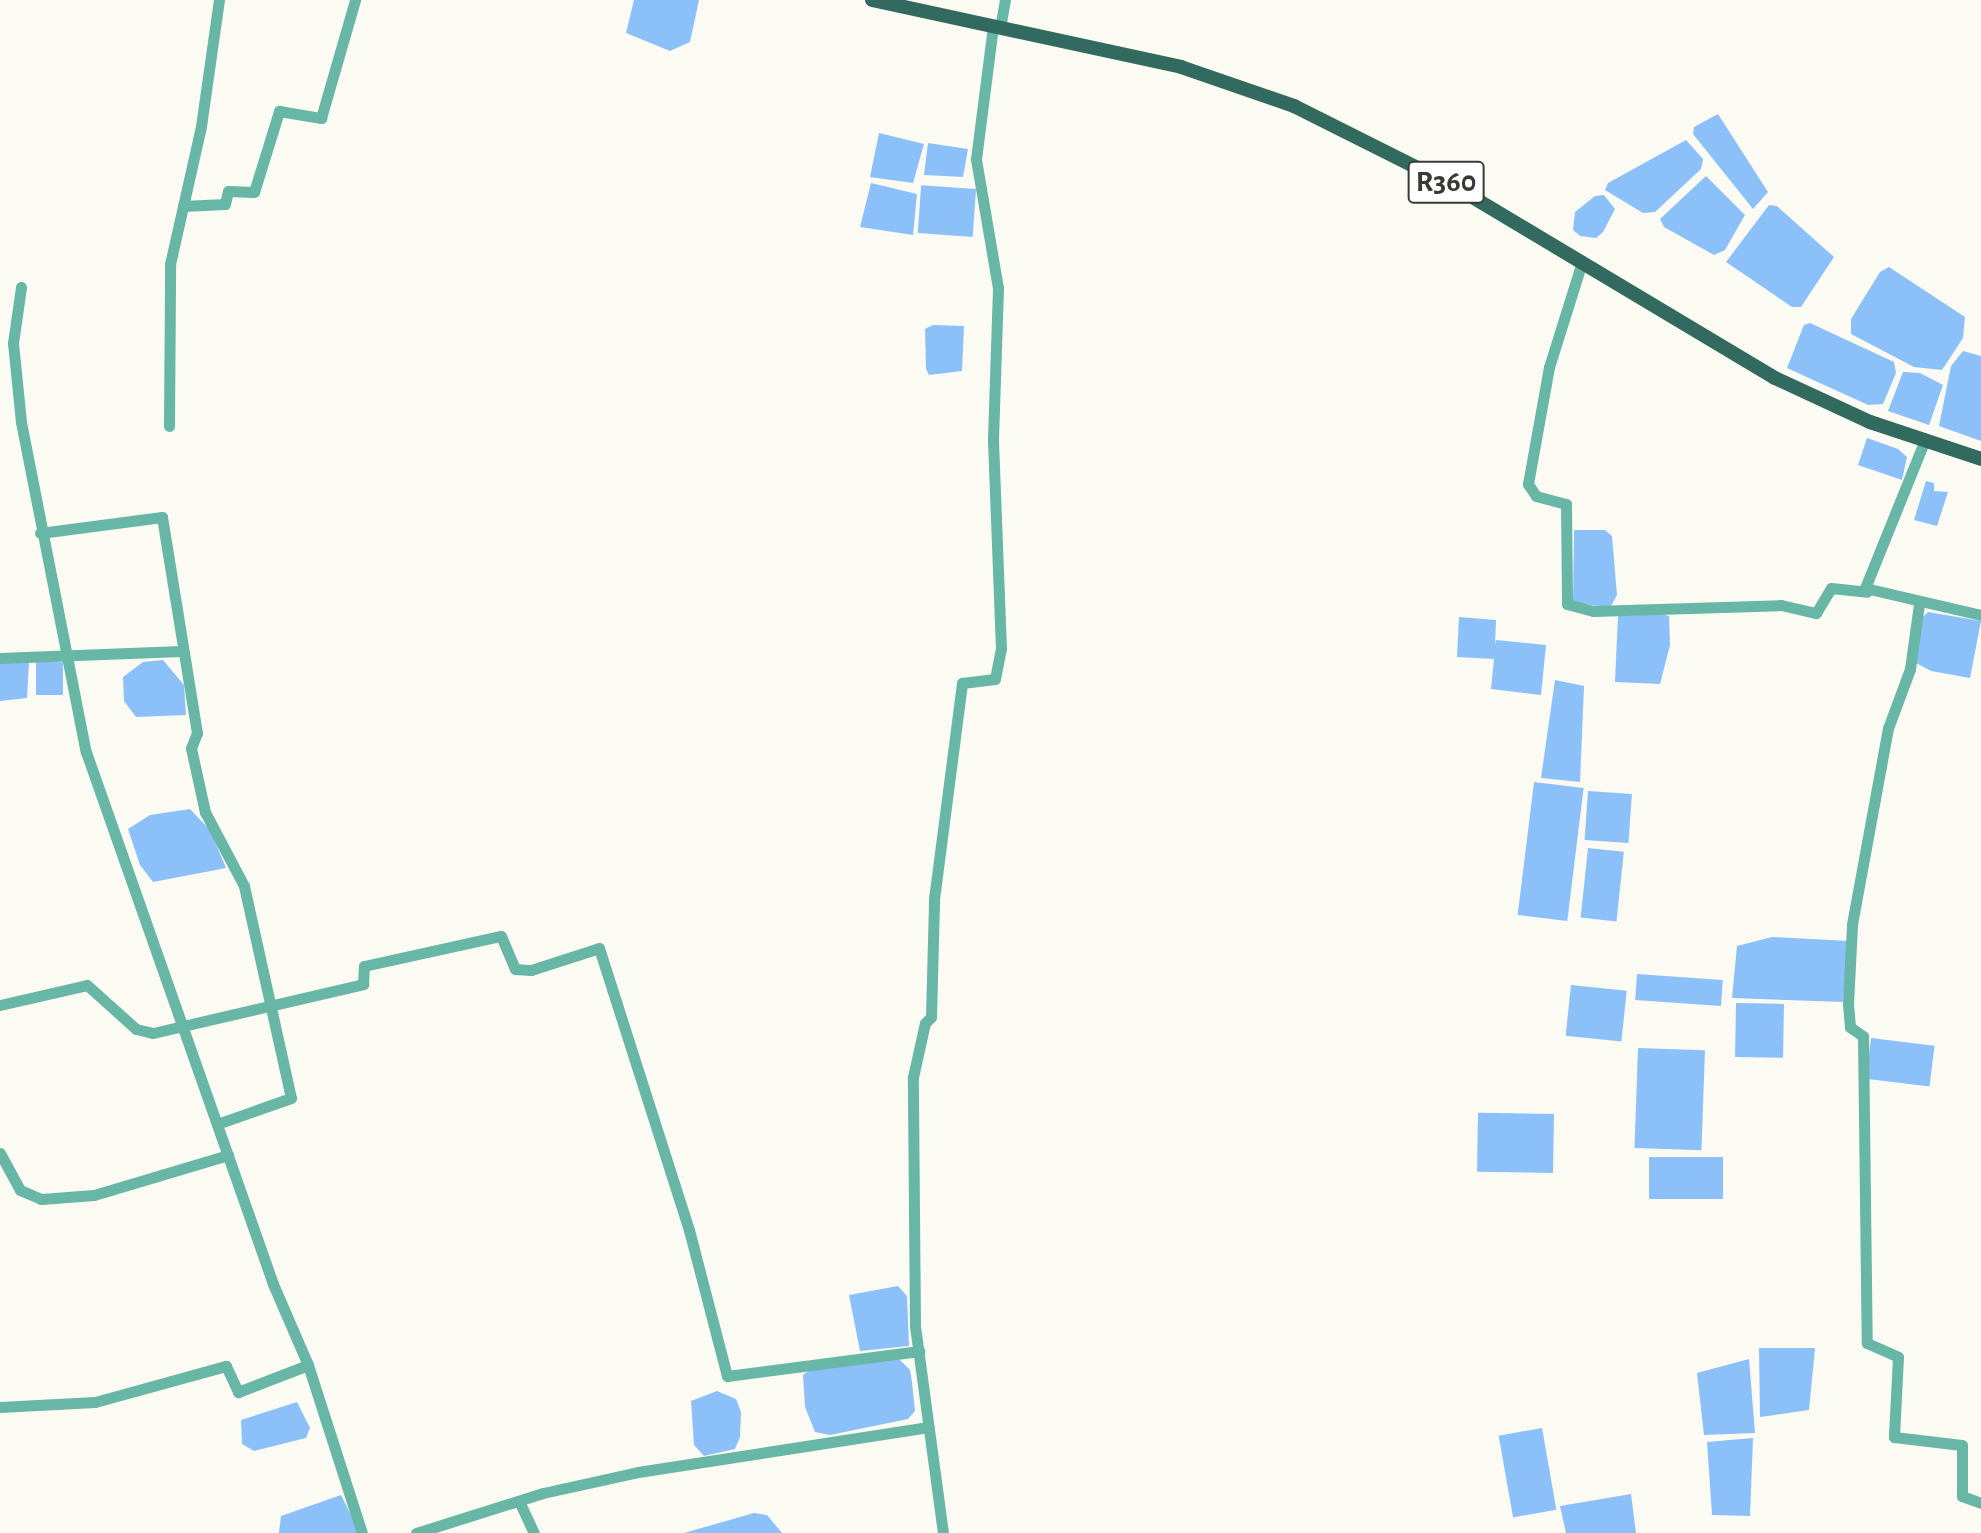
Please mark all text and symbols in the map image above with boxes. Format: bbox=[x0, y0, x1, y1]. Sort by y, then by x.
road number: R360 bbox=[1406, 156, 1486, 208]

